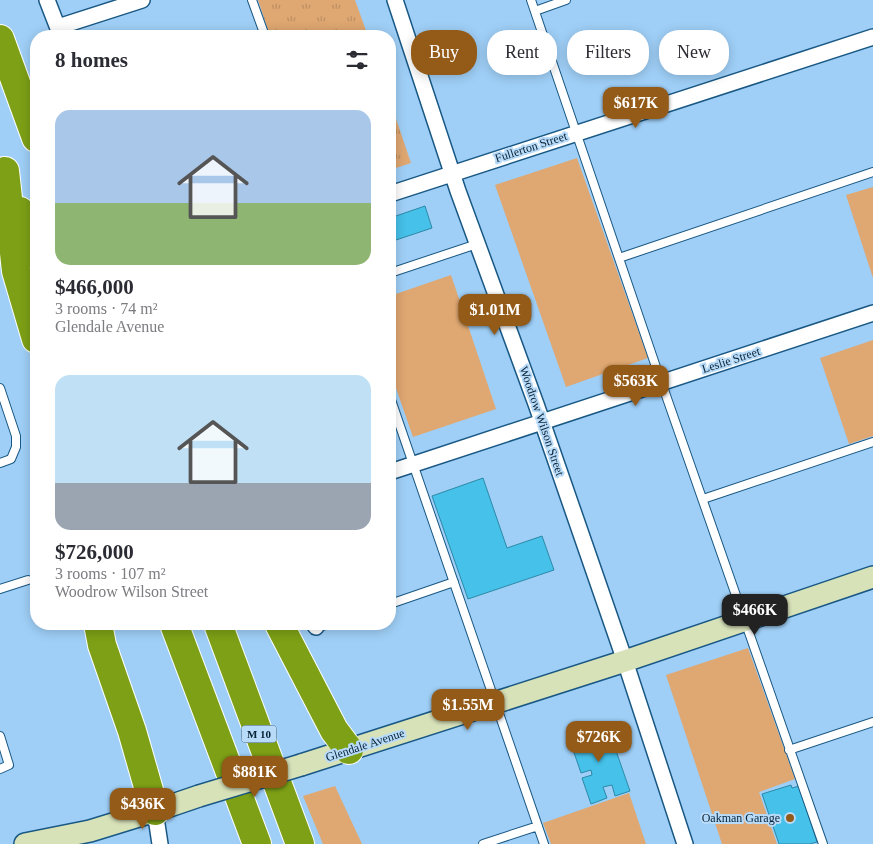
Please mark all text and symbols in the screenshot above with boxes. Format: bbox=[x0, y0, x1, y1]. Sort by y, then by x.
chip: Buy bbox=[411, 30, 477, 75]
chip: Rent bbox=[487, 30, 557, 75]
chip: Filters bbox=[567, 30, 649, 75]
chip: New bbox=[659, 30, 729, 75]
icon: filters bbox=[343, 46, 371, 74]
text: 8 homes bbox=[55, 48, 128, 72]
pin: $617K bbox=[601, 86, 671, 129]
text: $617K bbox=[614, 94, 658, 111]
street label: Fullerton Street bbox=[493, 129, 569, 165]
icon: home bbox=[168, 142, 258, 232]
text: $466,000 bbox=[55, 275, 134, 299]
pin: $1.01M bbox=[454, 294, 536, 336]
text: 3 rooms · 74 m² bbox=[55, 300, 158, 317]
text: $1.01M bbox=[469, 301, 521, 318]
text: Glendale Avenue bbox=[55, 318, 164, 335]
street label: Leslie Street bbox=[700, 344, 762, 376]
street label: Woodrow Wilson Street bbox=[517, 364, 568, 478]
pin: $563K bbox=[601, 364, 671, 407]
text: $563K bbox=[614, 372, 658, 389]
icon: home bbox=[168, 407, 258, 497]
text: $726,000 bbox=[55, 540, 134, 564]
text: 3 rooms · 107 m² bbox=[55, 565, 166, 582]
text: Woodrow Wilson Street bbox=[55, 583, 208, 600]
pin: $466K bbox=[720, 594, 790, 636]
text: $466K bbox=[733, 601, 777, 618]
pin: $1.55M bbox=[427, 688, 509, 731]
text: $1.55M bbox=[442, 696, 494, 713]
pin: $726K bbox=[564, 720, 634, 763]
road number: M 10 bbox=[242, 726, 276, 742]
street label: Glendale Avenue bbox=[324, 726, 406, 764]
text: $726K bbox=[577, 728, 621, 745]
pin: $881K bbox=[220, 756, 290, 798]
text: $881K bbox=[233, 763, 277, 780]
pin: $436K bbox=[108, 788, 178, 830]
text: $436K bbox=[121, 795, 165, 812]
place label: Oakman Garage bbox=[702, 811, 780, 825]
marker: Oakman Garage bbox=[784, 812, 796, 824]

